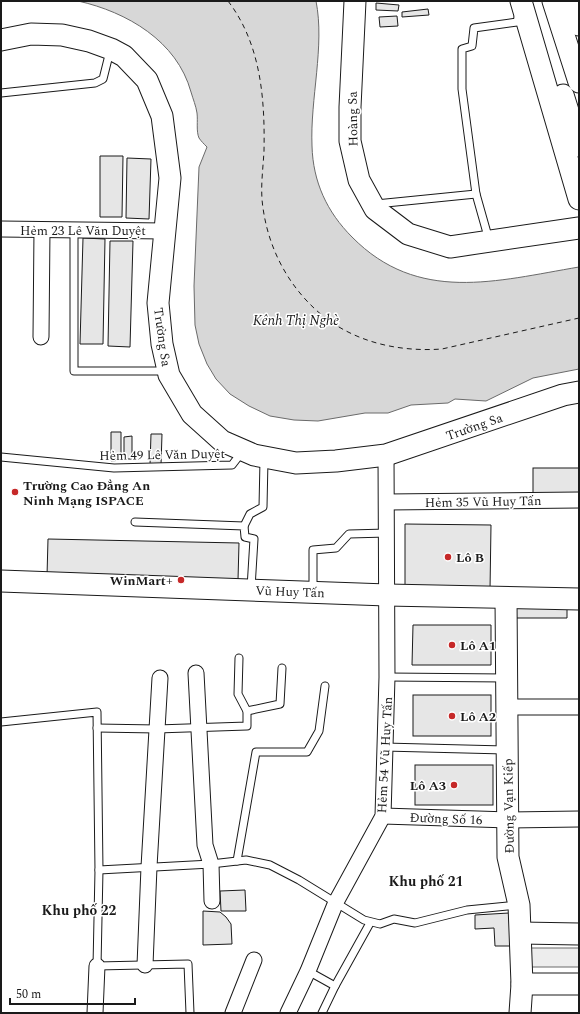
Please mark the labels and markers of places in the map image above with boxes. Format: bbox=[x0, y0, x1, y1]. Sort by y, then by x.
place label: Trường Cao Đẳng An Ninh Mạng ISPACE bbox=[23, 476, 150, 511]
marker: Trường Cao Đẳng An Ninh Mạng ISPACE bbox=[10, 487, 20, 497]
place label: Lô B bbox=[456, 548, 484, 568]
marker: Lô B bbox=[443, 552, 453, 562]
place label: WinMart+ bbox=[110, 571, 173, 591]
marker: WinMart+ bbox=[176, 575, 186, 585]
place label: Lô A1 bbox=[460, 636, 496, 656]
marker: Lô A1 bbox=[447, 640, 457, 650]
place label: Lô A2 bbox=[460, 707, 496, 727]
marker: Lô A2 bbox=[447, 711, 457, 721]
place label: Lô A3 bbox=[410, 776, 446, 796]
marker: Lô A3 bbox=[449, 780, 459, 790]

